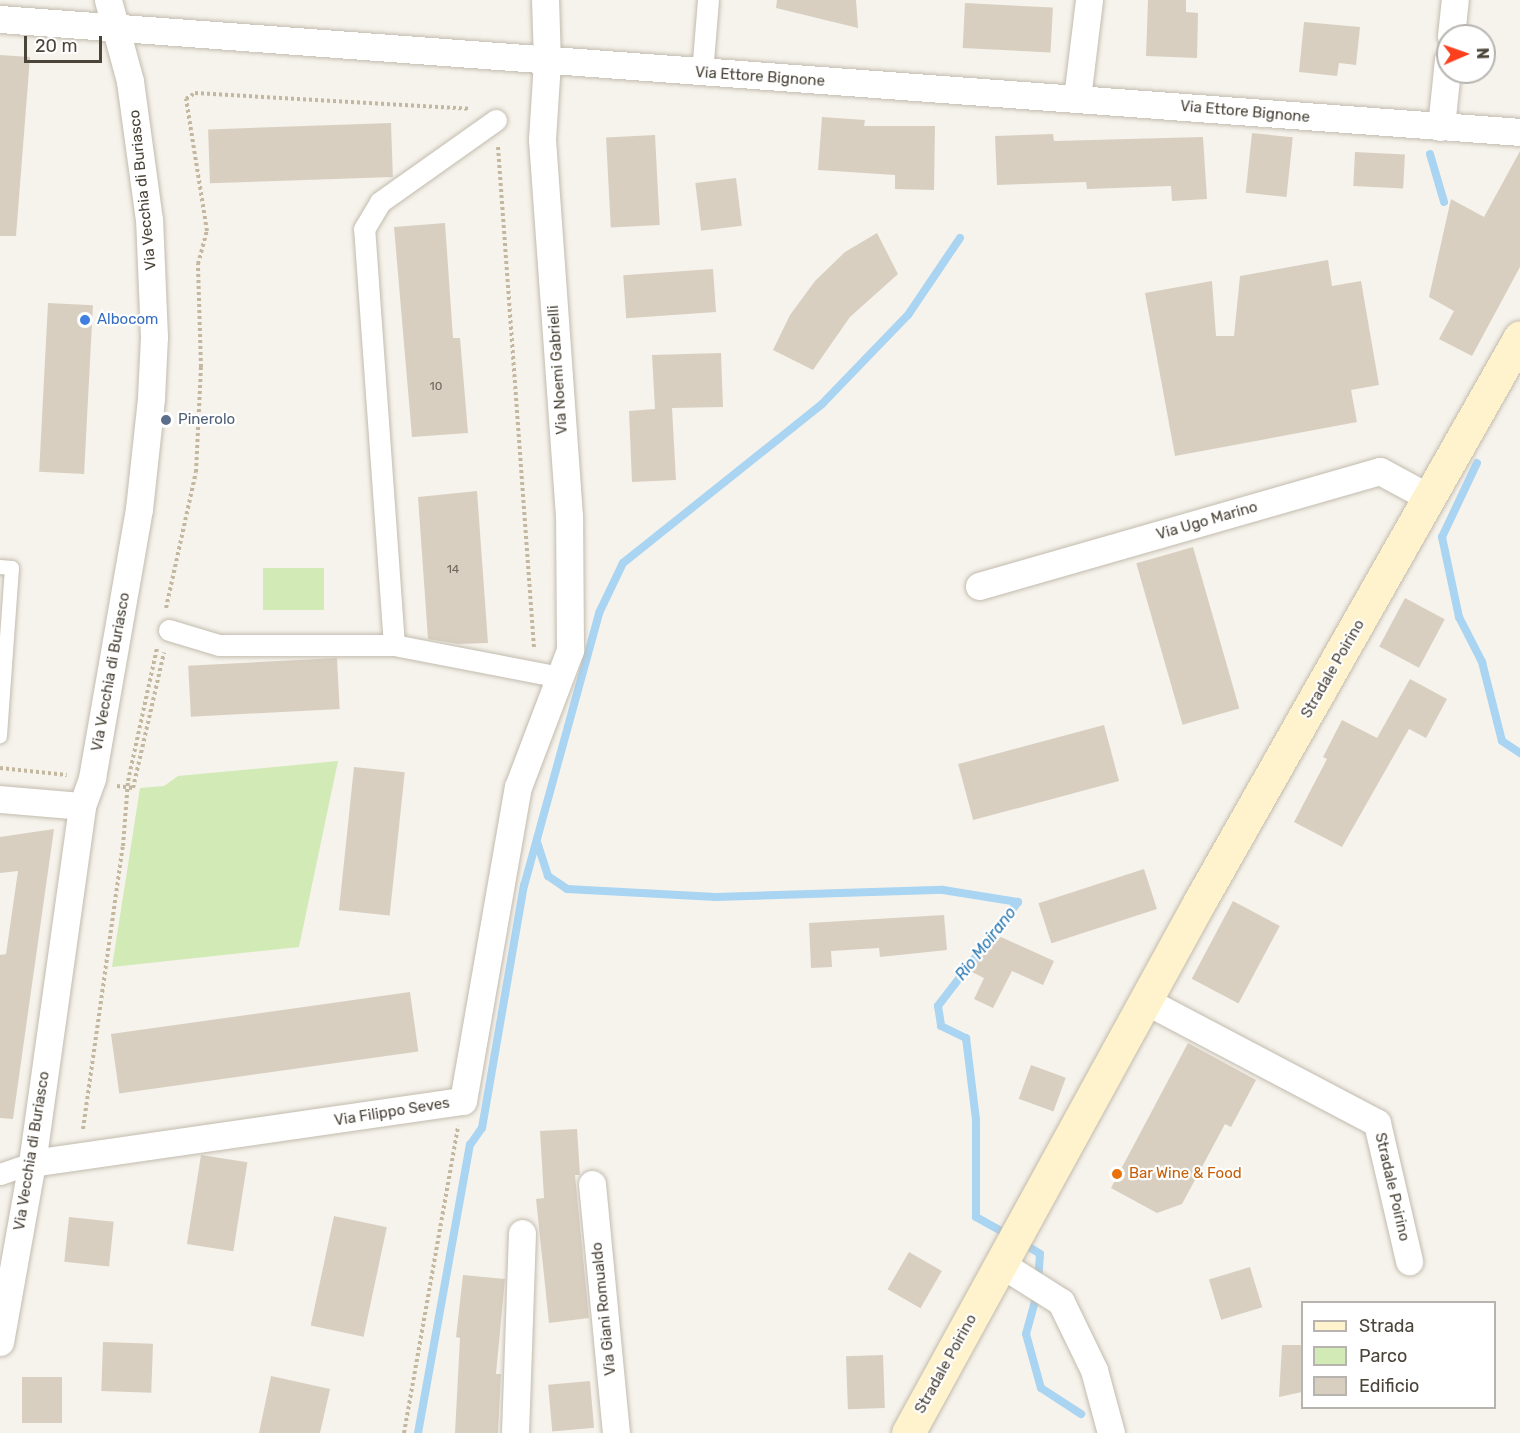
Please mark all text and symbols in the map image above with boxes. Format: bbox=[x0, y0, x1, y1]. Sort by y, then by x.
scale bar bbox=[27, 24, 105, 62]
north arrow bbox=[1436, 24, 1496, 84]
text: 20 m bbox=[35, 35, 77, 57]
text: N bbox=[1473, 47, 1492, 60]
street label: Via Ettore Bignone bbox=[694, 63, 826, 91]
street label: Via Ettore Bignone bbox=[1179, 97, 1311, 127]
street label: Via Vecchia di Buriasco bbox=[126, 109, 160, 271]
street label: Via Noemi Gabrielli bbox=[545, 305, 571, 435]
place label: Albocom bbox=[97, 311, 158, 329]
marker: Albocom bbox=[78, 313, 92, 327]
house number: 10 bbox=[430, 380, 442, 394]
place label: Pinerolo bbox=[178, 411, 235, 429]
marker: Pinerolo bbox=[159, 413, 173, 427]
street label: Via Ugo Marino bbox=[1154, 498, 1260, 544]
house number: 14 bbox=[447, 563, 459, 577]
street label: Via Vecchia di Buriasco bbox=[88, 591, 134, 753]
street label: Stradale Poirino bbox=[1298, 617, 1368, 721]
water label: Rio Moirano bbox=[951, 904, 1021, 984]
street label: Via Vecchia di Buriasco bbox=[10, 1070, 54, 1232]
street label: Via Filippo Seves bbox=[333, 1094, 451, 1130]
street label: Stradale Poirino bbox=[1371, 1131, 1413, 1243]
place label: Bar Wine & Food bbox=[1129, 1165, 1242, 1183]
marker: Bar Wine & Food bbox=[1110, 1167, 1124, 1181]
street label: Via Giani Romualdo bbox=[588, 1241, 620, 1377]
legend bbox=[1301, 1301, 1496, 1409]
street label: Stradale Poirino bbox=[911, 1311, 981, 1417]
text: Strada bbox=[1359, 1315, 1415, 1337]
text: Parco bbox=[1359, 1345, 1407, 1367]
text: Edificio bbox=[1359, 1375, 1419, 1397]

